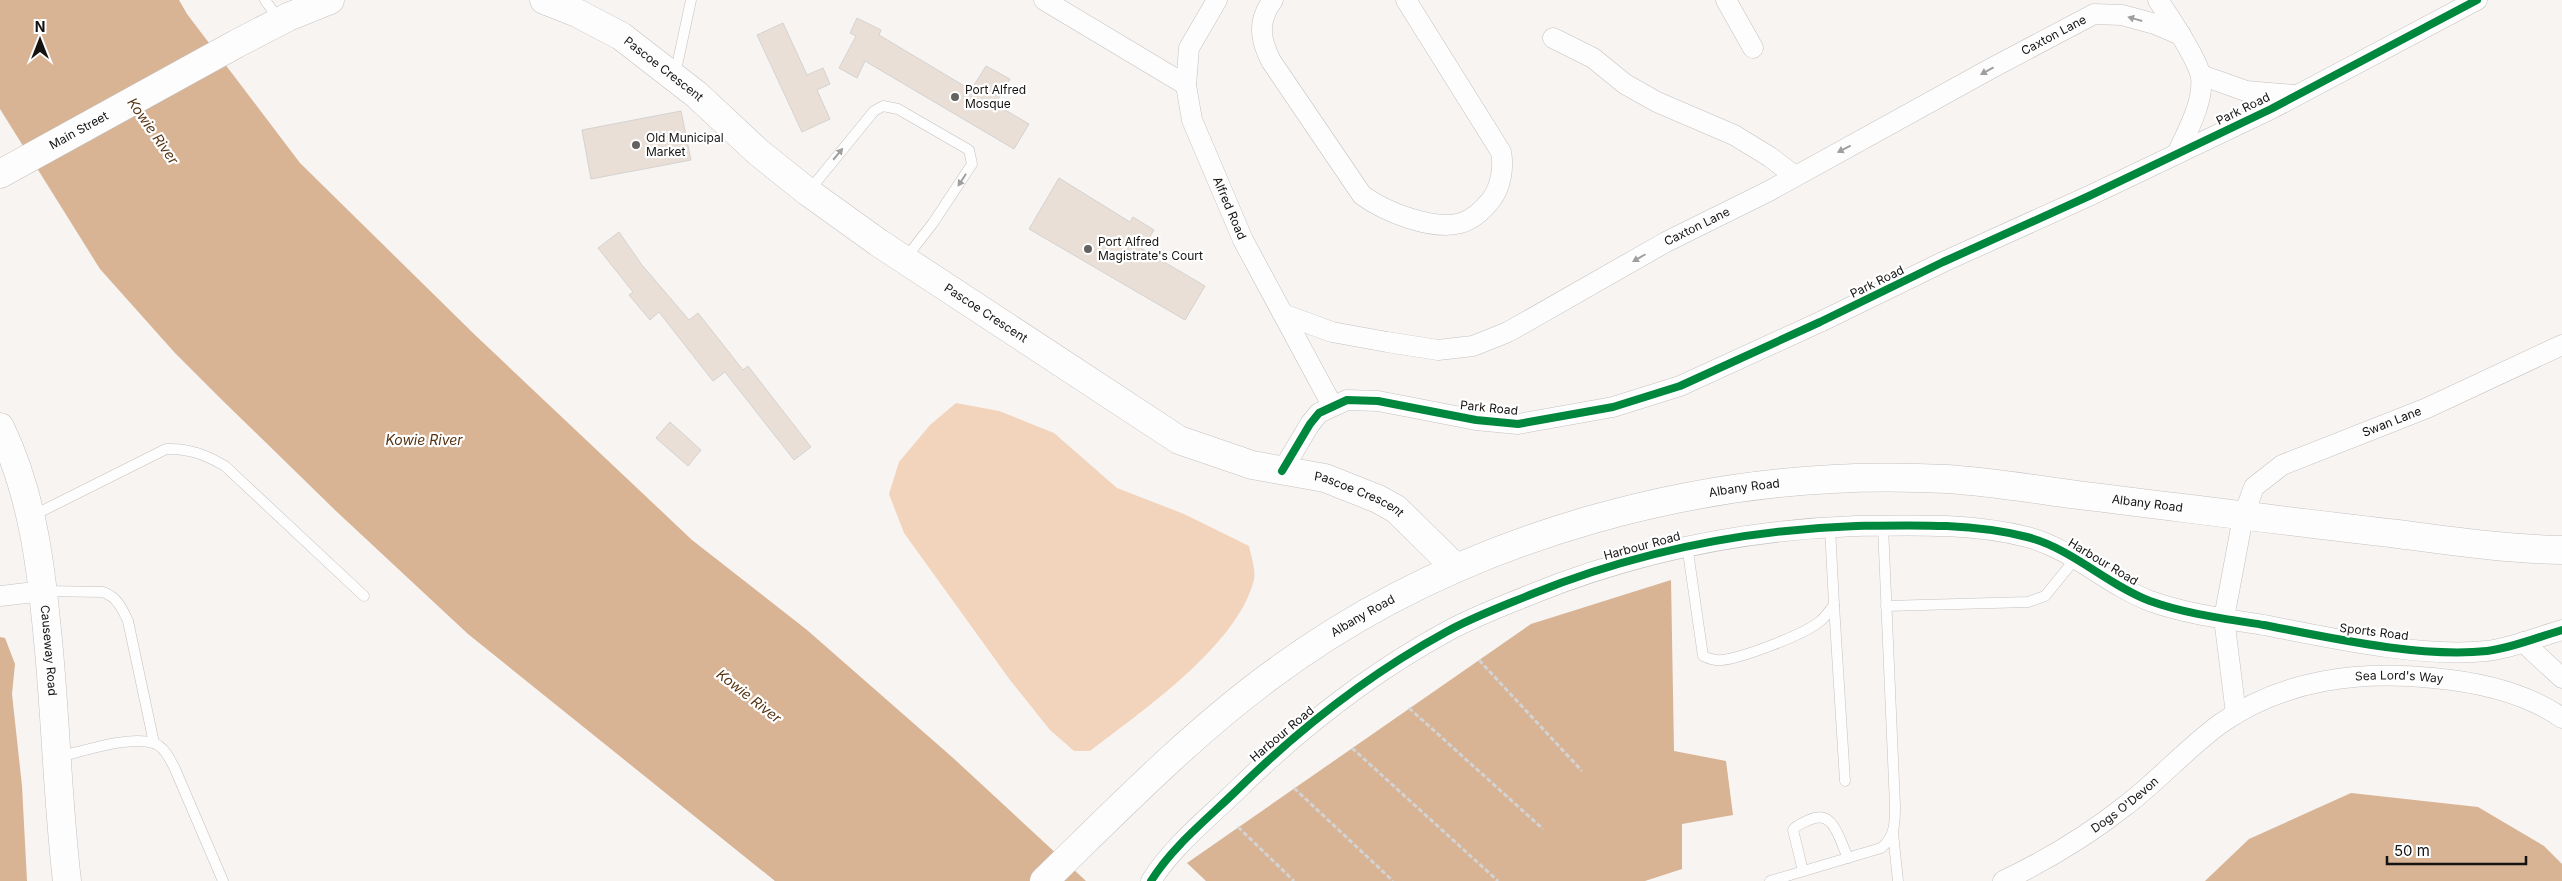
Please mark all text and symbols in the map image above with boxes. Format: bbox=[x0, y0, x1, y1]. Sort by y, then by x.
street label: Caxton Lane bbox=[2018, 12, 2089, 58]
one-way arrow bbox=[2127, 14, 2142, 22]
north arrow bbox=[15, 15, 65, 65]
text: N bbox=[35, 18, 45, 35]
street label: Pascoe Crescent bbox=[621, 33, 707, 104]
one-way arrow bbox=[1980, 66, 1993, 75]
place label: Port Alfred Mosque bbox=[965, 82, 1026, 111]
street label: Park Road bbox=[2213, 89, 2272, 128]
marker: Port Alfred Mosque bbox=[949, 91, 961, 103]
water label: Kowie River bbox=[124, 94, 183, 168]
street label: Main Street bbox=[47, 108, 111, 152]
place label: Old Municipal Market bbox=[646, 130, 724, 159]
marker: Old Municipal Market bbox=[630, 139, 642, 151]
one-way arrow bbox=[1837, 145, 1852, 153]
one-way arrow bbox=[832, 148, 843, 161]
one-way arrow bbox=[957, 173, 967, 186]
street label: Alfred Road bbox=[1210, 174, 1250, 242]
street label: Caxton Lane bbox=[1661, 204, 1732, 249]
place label: Port Alfred Magistrate's Court bbox=[1098, 234, 1203, 263]
marker: Port Alfred Magistrate's Court bbox=[1082, 243, 1094, 255]
one-way arrow bbox=[1632, 254, 1646, 262]
street label: Park Road bbox=[1847, 262, 1906, 301]
street label: Pascoe Crescent bbox=[942, 280, 1031, 345]
street label: Park Road bbox=[1459, 397, 1519, 418]
street label: Swan Lane bbox=[2360, 403, 2423, 440]
water label: Kowie River bbox=[385, 431, 463, 448]
street label: Pascoe Crescent bbox=[1313, 468, 1407, 520]
street label: Albany Road bbox=[1708, 475, 1780, 500]
street label: Albany Road bbox=[2111, 491, 2184, 515]
street label: Harbour Road bbox=[1602, 528, 1682, 563]
street label: Harbour Road bbox=[2066, 535, 2141, 588]
street label: Albany Road bbox=[1328, 591, 1397, 640]
street label: Causeway Road bbox=[38, 604, 61, 696]
street label: Sports Road bbox=[2339, 620, 2409, 643]
water label: Kowie River bbox=[714, 665, 786, 727]
street label: Sea Lord's Way bbox=[2354, 667, 2444, 686]
street label: Harbour Road bbox=[1247, 703, 1317, 765]
street label: Dogs O'Devon bbox=[2088, 773, 2161, 836]
scale bar bbox=[2387, 834, 2526, 866]
text: 50 m bbox=[2394, 841, 2430, 860]

